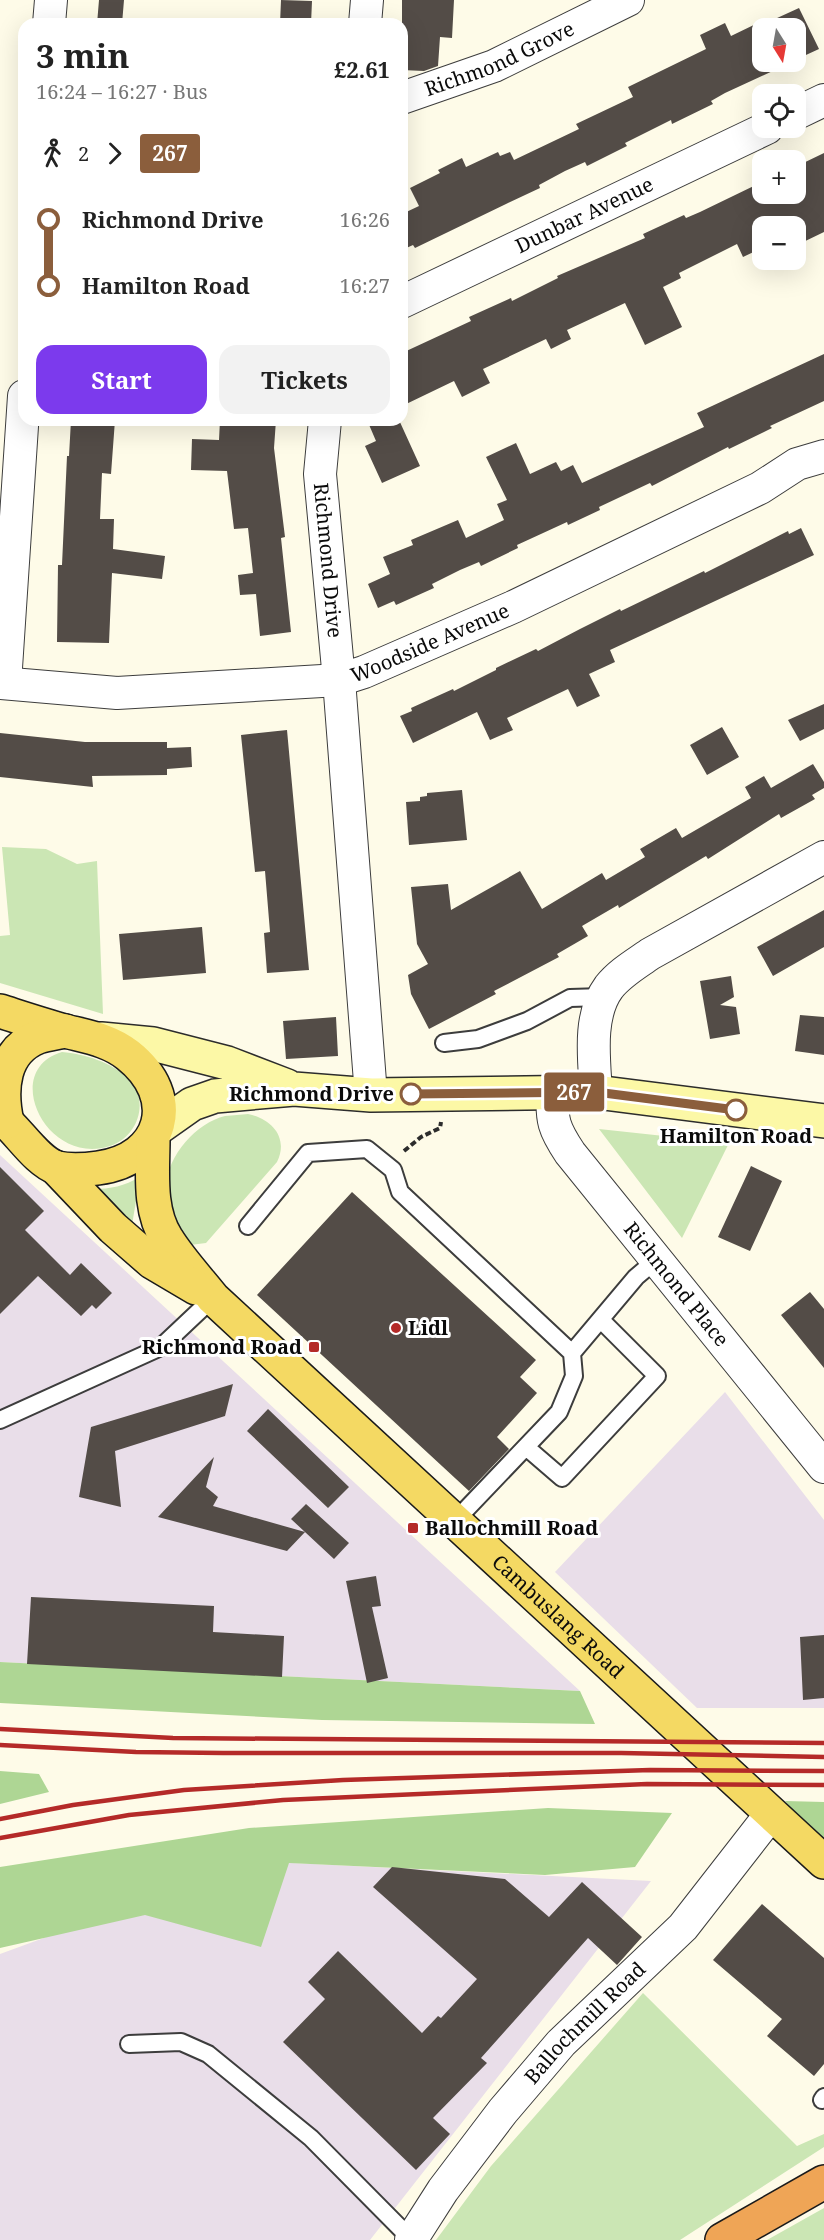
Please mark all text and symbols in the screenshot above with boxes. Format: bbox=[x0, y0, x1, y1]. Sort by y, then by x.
street label: Richmond Grove bbox=[421, 15, 579, 102]
north arrow bbox=[752, 18, 806, 72]
map controls bbox=[752, 18, 806, 270]
text: 3 min bbox=[36, 33, 129, 78]
text: £2.61 bbox=[334, 54, 390, 84]
text: 16:24 – 16:27 · Bus bbox=[36, 78, 207, 105]
button: locate bbox=[752, 84, 806, 138]
icon: walk bbox=[36, 137, 69, 170]
icon: forward bbox=[98, 137, 131, 170]
text: 267 bbox=[152, 139, 188, 167]
text: 2 bbox=[78, 140, 89, 167]
button: + bbox=[752, 150, 806, 204]
street label: Dunbar Avenue bbox=[511, 170, 658, 259]
text: Richmond Drive bbox=[82, 204, 264, 234]
text: 16:26 bbox=[340, 206, 390, 233]
button: − bbox=[752, 216, 806, 270]
text: Hamilton Road bbox=[82, 270, 250, 300]
text: 16:27 bbox=[340, 272, 390, 299]
button: Start bbox=[36, 345, 207, 414]
button: Tickets bbox=[219, 345, 390, 414]
street label: Richmond Drive bbox=[308, 482, 349, 639]
street label: Woodside Avenue bbox=[347, 596, 513, 688]
line badge: 267 bbox=[540, 1072, 608, 1112]
text: 267 bbox=[556, 1078, 592, 1106]
place label: Richmond Drive bbox=[229, 1080, 394, 1107]
marker: Richmond Drive bbox=[400, 1083, 422, 1105]
marker: Hamilton Road bbox=[725, 1099, 747, 1121]
place label: Hamilton Road bbox=[660, 1122, 812, 1149]
street label: Richmond Place bbox=[618, 1216, 735, 1352]
place label: Lidl bbox=[408, 1314, 448, 1341]
marker: Lidl bbox=[389, 1321, 403, 1335]
place label: Richmond Road bbox=[142, 1333, 302, 1360]
marker: Richmond Road bbox=[307, 1340, 321, 1354]
place label: Ballochmill Road bbox=[425, 1514, 598, 1541]
marker: Ballochmill Road bbox=[406, 1521, 420, 1535]
street label: Cambuslang Road bbox=[486, 1548, 630, 1684]
street label: Ballochmill Road bbox=[518, 1956, 651, 2089]

